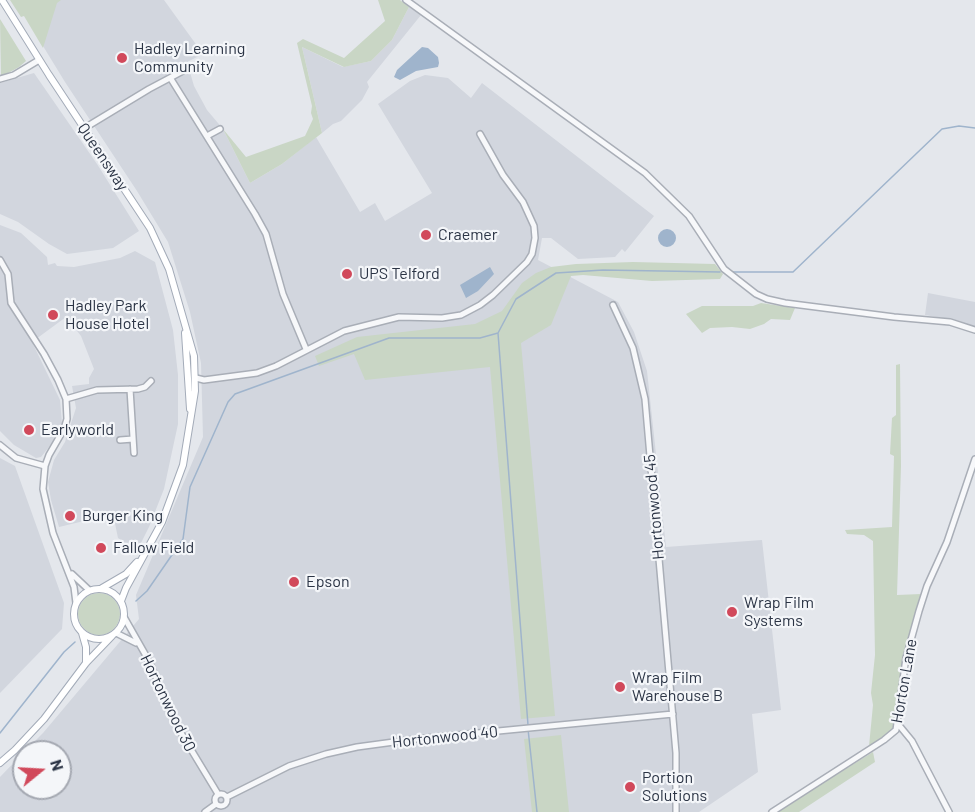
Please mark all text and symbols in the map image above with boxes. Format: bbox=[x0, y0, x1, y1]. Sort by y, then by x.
place label: Hadley Learning Community bbox=[134, 39, 245, 77]
marker: Hadley Learning Community bbox=[115, 51, 129, 65]
street label: Queensway bbox=[73, 120, 133, 194]
place label: Craemer bbox=[438, 225, 498, 245]
marker: Craemer bbox=[419, 228, 433, 242]
place label: UPS Telford bbox=[359, 264, 440, 284]
marker: UPS Telford bbox=[340, 267, 354, 281]
place label: Hadley Park House Hotel bbox=[65, 296, 149, 334]
marker: Hadley Park House Hotel bbox=[46, 308, 60, 322]
place label: Earlyworld bbox=[41, 420, 114, 440]
marker: Earlyworld bbox=[22, 423, 36, 437]
street label: Hortonwood 45 bbox=[640, 454, 668, 560]
place label: Burger King bbox=[82, 506, 163, 526]
marker: Burger King bbox=[63, 509, 77, 523]
place label: Fallow Field bbox=[113, 538, 194, 558]
marker: Fallow Field bbox=[94, 541, 108, 555]
place label: Epson bbox=[306, 572, 350, 592]
marker: Epson bbox=[287, 575, 301, 589]
place label: Wrap Film Systems bbox=[744, 593, 814, 631]
marker: Wrap Film Systems bbox=[725, 605, 739, 619]
street label: Horton Lane bbox=[887, 637, 921, 725]
street label: Hortonwood 30 bbox=[136, 651, 200, 755]
place label: Wrap Film Warehouse B bbox=[632, 668, 723, 706]
marker: Wrap Film Warehouse B bbox=[613, 680, 627, 694]
street label: Hortonwood 40 bbox=[391, 722, 499, 752]
north arrow bbox=[12, 740, 72, 800]
text: N bbox=[47, 757, 68, 773]
place label: Portion Solutions bbox=[642, 768, 707, 806]
marker: Portion Solutions bbox=[623, 780, 637, 794]

